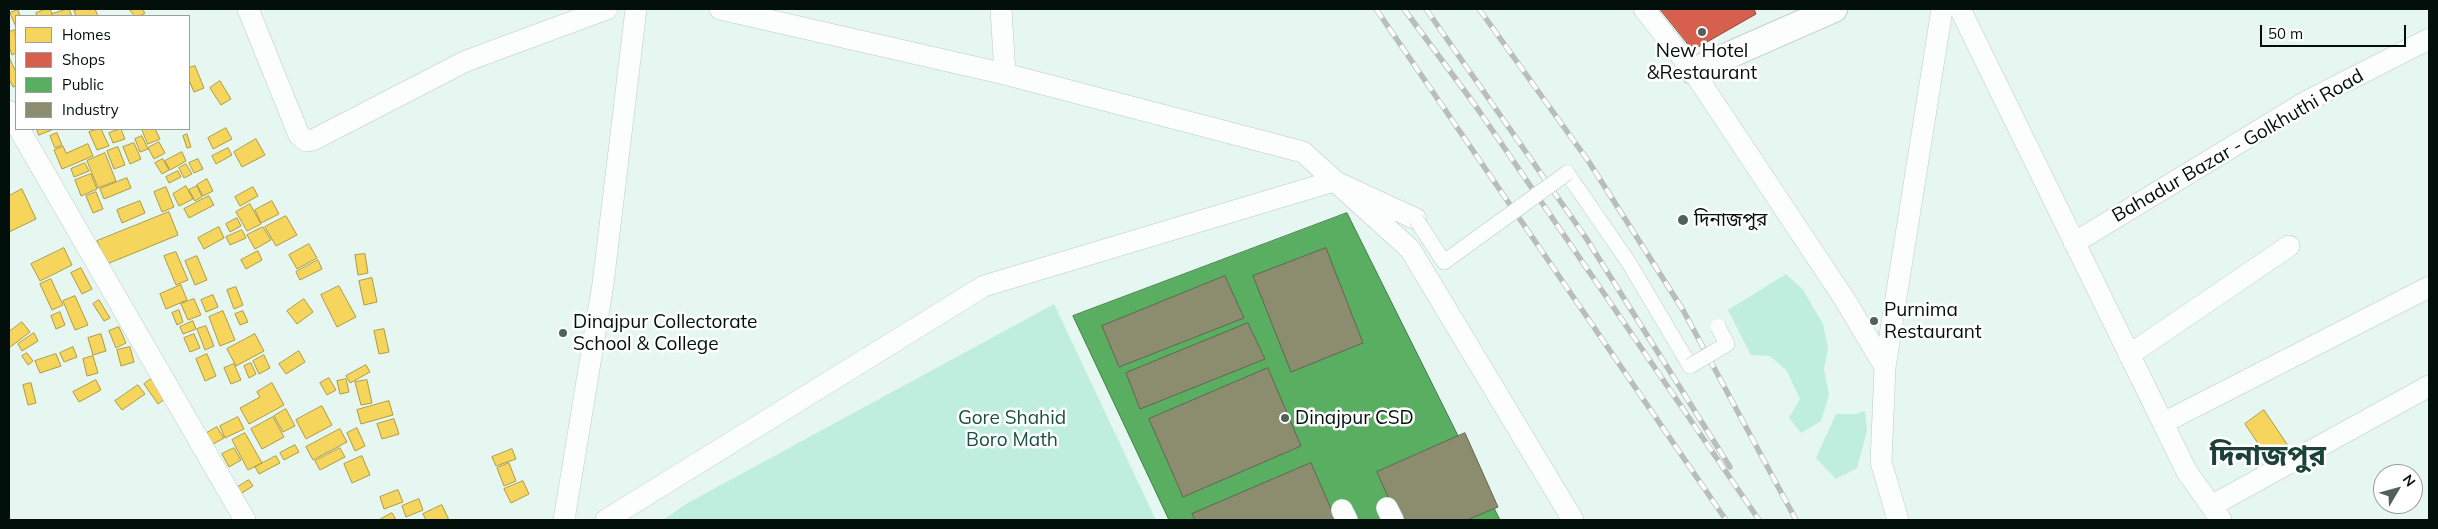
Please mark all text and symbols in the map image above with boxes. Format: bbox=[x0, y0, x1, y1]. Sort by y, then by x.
legend bbox=[15, 15, 190, 130]
scale bar bbox=[2263, 15, 2409, 47]
text: 50 m bbox=[2268, 24, 2303, 43]
text: Homes bbox=[62, 25, 111, 44]
marker: New Hotel &Restaurant bbox=[1696, 26, 1708, 38]
place label: New Hotel &Restaurant bbox=[1647, 40, 1757, 84]
text: Shops bbox=[62, 50, 105, 69]
street label: Bahadur Bazar - Golkhuthi Road bbox=[2108, 65, 2368, 227]
text: Public bbox=[62, 75, 104, 94]
text: Industry bbox=[62, 100, 119, 119]
place label: দিনাজপুর bbox=[1694, 209, 1767, 231]
marker: দিনাজপুর bbox=[1676, 213, 1690, 227]
place label: Purnima Restaurant bbox=[1884, 299, 1982, 343]
place label: Dinajpur Collectorate School & College bbox=[573, 311, 757, 355]
marker: Purnima Restaurant bbox=[1868, 315, 1880, 327]
marker: Dinajpur Collectorate School & College bbox=[557, 327, 569, 339]
park label: Gore Shahid Boro Math bbox=[958, 407, 1066, 451]
place label: Dinajpur CSD bbox=[1295, 407, 1414, 429]
marker: Dinajpur CSD bbox=[1279, 412, 1291, 424]
district label: দিনাজপুর bbox=[2210, 439, 2326, 473]
north arrow bbox=[2373, 464, 2423, 514]
text: N bbox=[2399, 471, 2420, 490]

